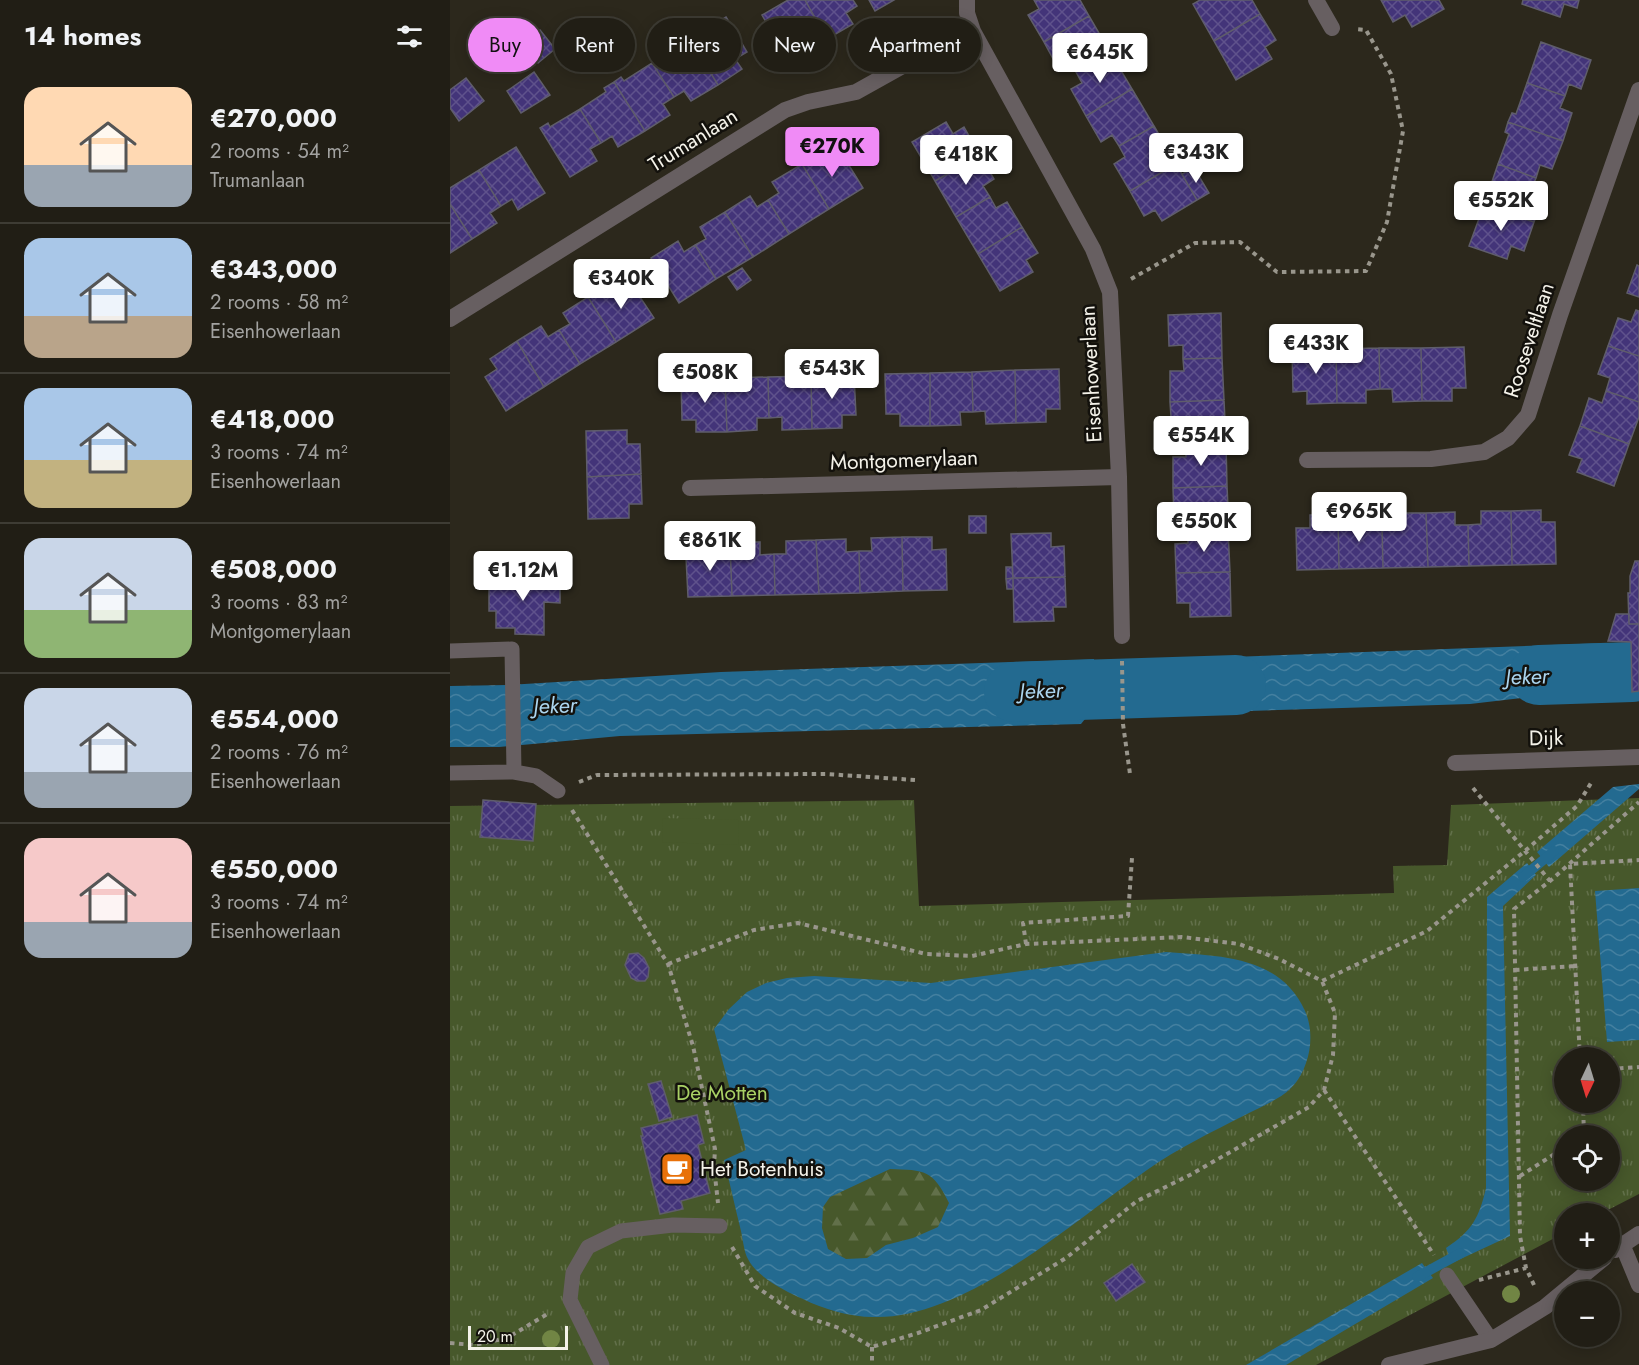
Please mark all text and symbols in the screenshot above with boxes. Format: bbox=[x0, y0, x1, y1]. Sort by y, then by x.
text: 14 homes bbox=[24, 17, 141, 55]
chip: Buy bbox=[468, 18, 542, 72]
chip: Rent bbox=[554, 18, 635, 72]
chip: Filters bbox=[647, 18, 741, 72]
chip: New bbox=[753, 18, 836, 72]
chip: Apartment bbox=[848, 18, 981, 72]
icon: filters bbox=[393, 20, 426, 53]
pin: €645K bbox=[1058, 33, 1142, 84]
text: €645K bbox=[1066, 38, 1134, 67]
text: €270,000 bbox=[210, 99, 337, 137]
street label: Trumanlaan bbox=[643, 101, 743, 179]
icon: home bbox=[72, 111, 144, 183]
pin: €270K bbox=[790, 127, 874, 178]
text: €270K bbox=[799, 132, 865, 161]
pin: €343K bbox=[1154, 133, 1238, 184]
pin: €418K bbox=[924, 135, 1008, 186]
text: 2 rooms · 54 m² bbox=[210, 137, 349, 166]
text: €343K bbox=[1163, 138, 1229, 167]
text: €418K bbox=[934, 140, 998, 169]
text: Trumanlaan bbox=[210, 166, 305, 195]
pin: €552K bbox=[1459, 181, 1543, 232]
text: €552K bbox=[1468, 186, 1534, 215]
text: €343,000 bbox=[210, 250, 337, 288]
pin: €340K bbox=[579, 259, 663, 310]
icon: home bbox=[72, 262, 144, 334]
text: €340K bbox=[588, 264, 654, 293]
street label: Rooseveltlaan bbox=[1496, 279, 1562, 401]
text: 2 rooms · 58 m² bbox=[210, 288, 348, 317]
street label: Eisenhowerlaan bbox=[1072, 305, 1110, 443]
text: Eisenhowerlaan bbox=[210, 317, 341, 346]
pin: €433K bbox=[1274, 324, 1358, 375]
text: €433K bbox=[1283, 329, 1349, 358]
pin: €543K bbox=[790, 349, 874, 400]
pin: €508K bbox=[663, 353, 747, 404]
text: €543K bbox=[799, 354, 865, 383]
text: €508K bbox=[672, 358, 738, 387]
text: €418,000 bbox=[210, 400, 334, 438]
icon: home bbox=[72, 412, 144, 484]
pin: €554K bbox=[1159, 416, 1243, 467]
text: €554K bbox=[1168, 421, 1234, 450]
text: 3 rooms · 74 m² bbox=[210, 438, 348, 467]
street label: Montgomerylaan bbox=[829, 442, 979, 478]
text: Eisenhowerlaan bbox=[210, 467, 341, 496]
pin: €965K bbox=[1317, 492, 1401, 543]
text: €965K bbox=[1326, 497, 1392, 526]
pin: €550K bbox=[1162, 502, 1246, 553]
text: €550K bbox=[1171, 507, 1237, 536]
pin: €861K bbox=[668, 521, 752, 572]
text: €861K bbox=[678, 526, 742, 555]
text: €508,000 bbox=[210, 550, 337, 588]
pin: €1.12M bbox=[474, 551, 572, 602]
text: €1.12M bbox=[488, 556, 558, 585]
icon: home bbox=[72, 562, 144, 634]
text: 3 rooms · 83 m² bbox=[210, 588, 347, 617]
text: Montgomerylaan bbox=[210, 617, 351, 646]
water label: Jeker bbox=[1501, 659, 1551, 693]
water label: Jeker bbox=[1015, 673, 1065, 707]
water label: Jeker bbox=[529, 688, 579, 722]
text: €554,000 bbox=[210, 700, 339, 738]
icon: home bbox=[72, 712, 144, 784]
street label: Dijk bbox=[1529, 723, 1564, 753]
text: 2 rooms · 76 m² bbox=[210, 738, 348, 767]
text: Eisenhowerlaan bbox=[210, 767, 341, 796]
text: €550,000 bbox=[210, 850, 338, 888]
icon: home bbox=[72, 862, 144, 934]
text: 3 rooms · 74 m² bbox=[210, 888, 348, 917]
text: Eisenhowerlaan bbox=[210, 917, 341, 946]
north arrow bbox=[1554, 1047, 1620, 1113]
map controls bbox=[1554, 1047, 1620, 1347]
park label: De Motten bbox=[676, 1078, 768, 1108]
button: locate bbox=[1554, 1125, 1620, 1191]
cafe icon: Het Botenhuis bbox=[659, 1151, 695, 1187]
place label: Het Botenhuis bbox=[700, 1154, 823, 1184]
button: + bbox=[1554, 1203, 1620, 1269]
button: − bbox=[1554, 1281, 1620, 1347]
scale bar bbox=[468, 1323, 568, 1350]
text: 20 m bbox=[477, 1325, 513, 1348]

